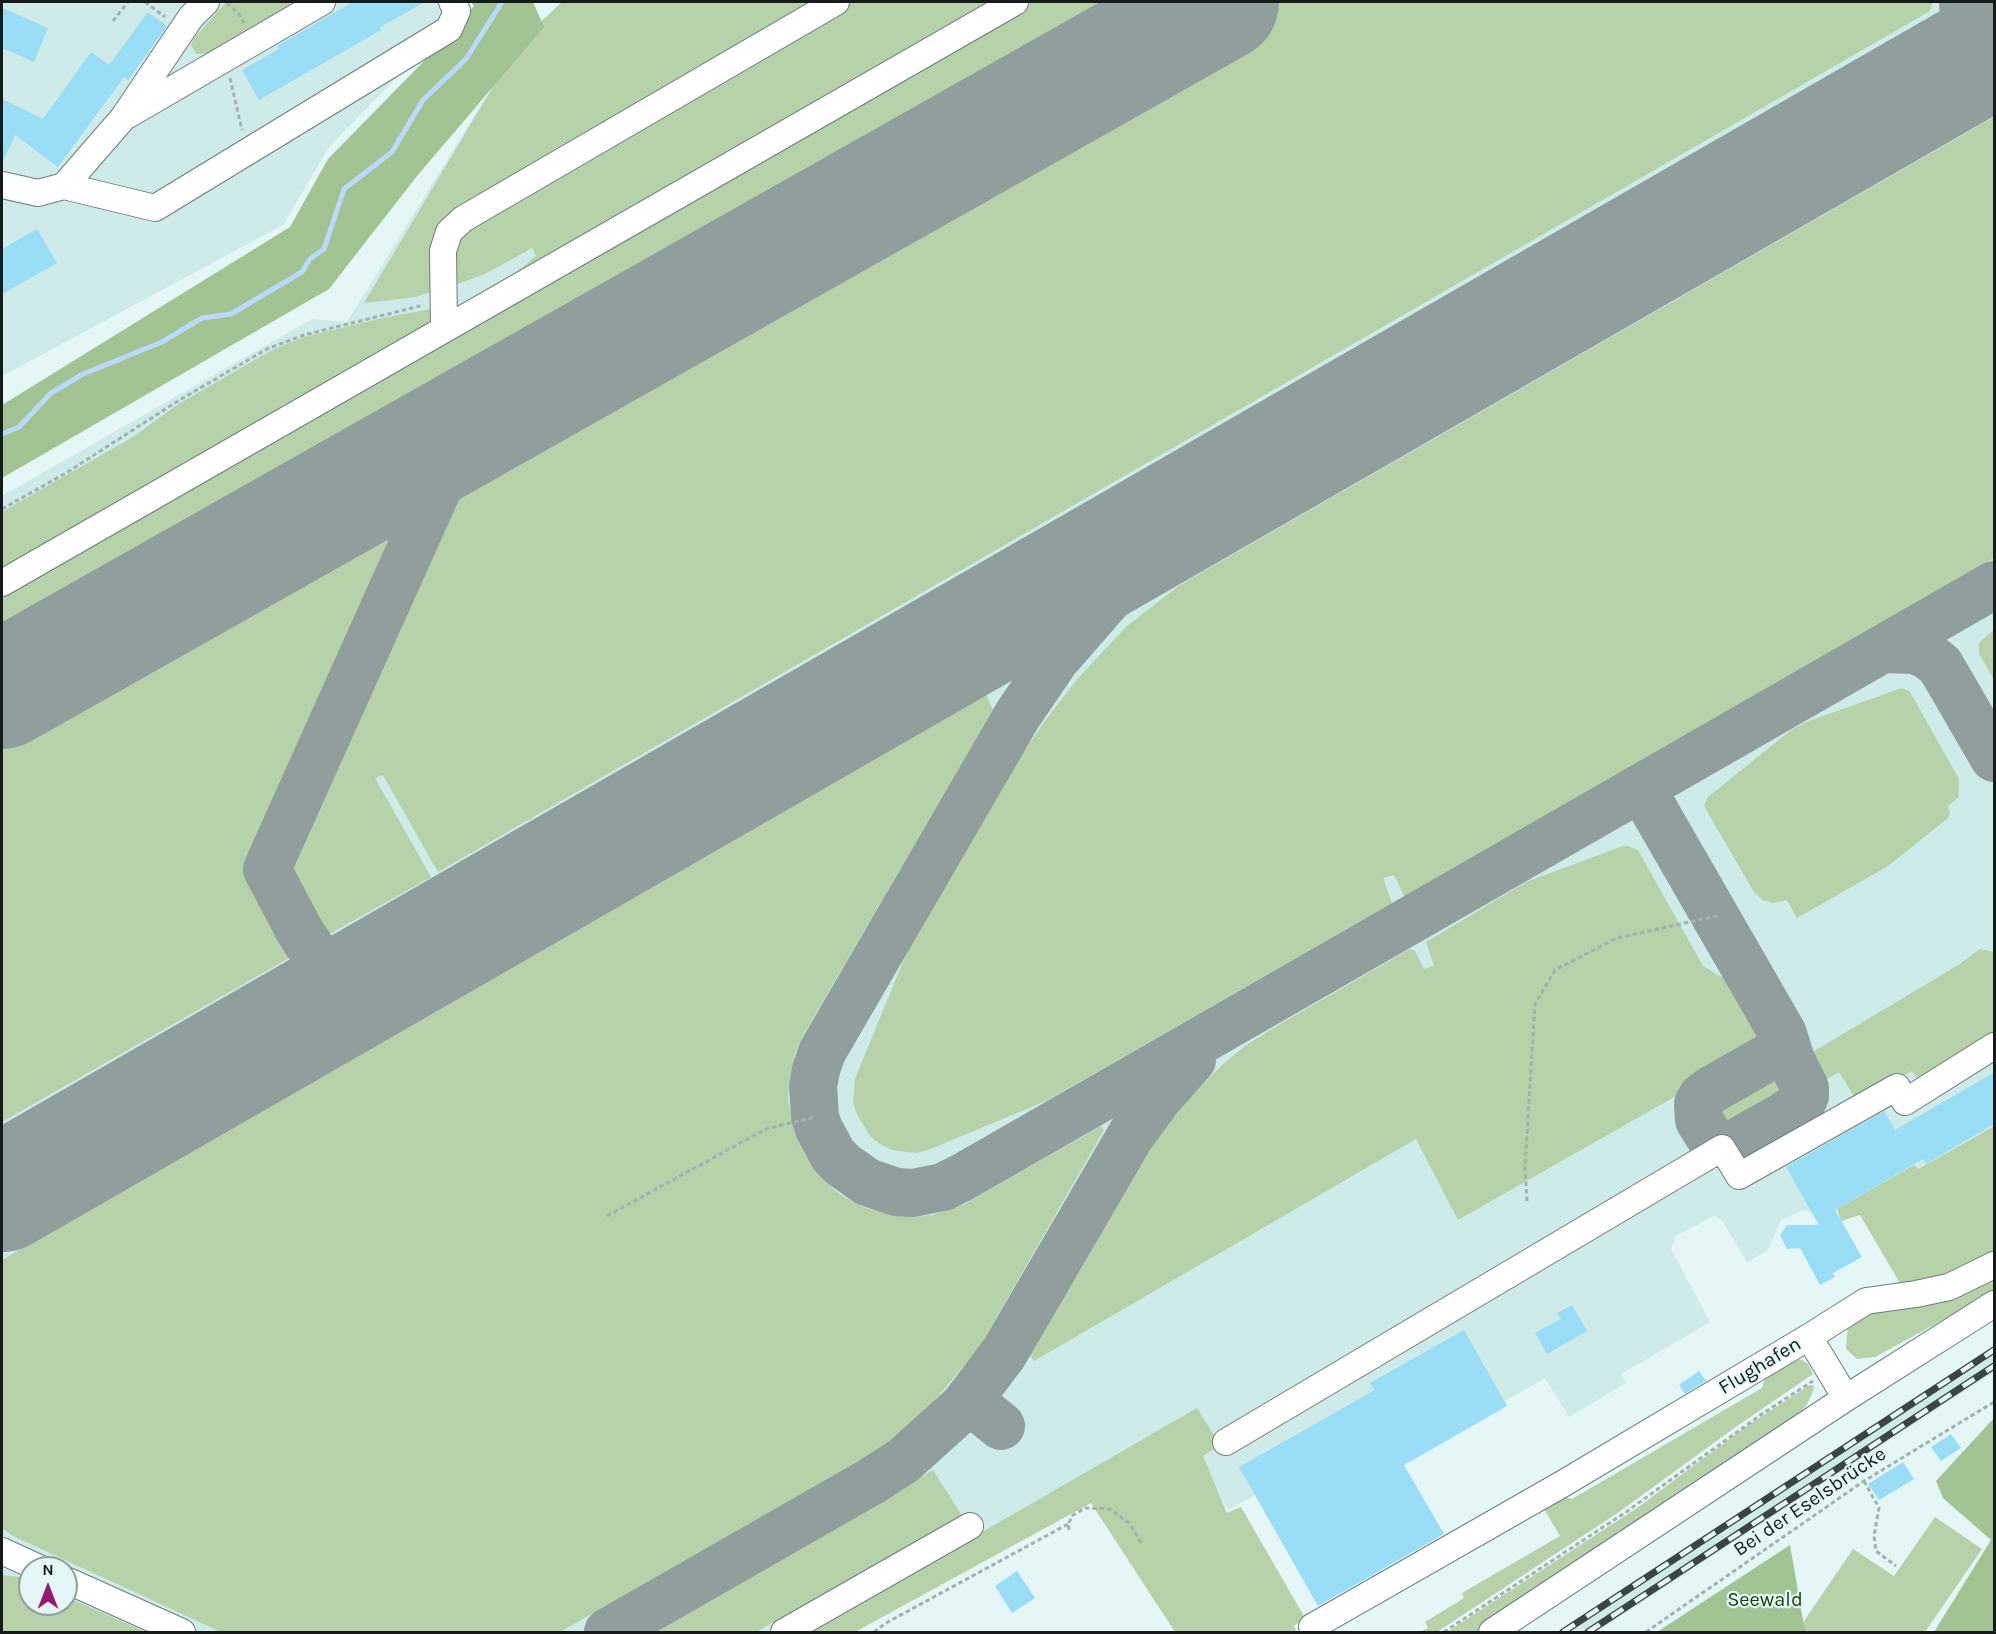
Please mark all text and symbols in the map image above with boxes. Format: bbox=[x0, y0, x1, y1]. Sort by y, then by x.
street label: Flughafen bbox=[1714, 1332, 1806, 1400]
street label: Bei der Eselsbrücke bbox=[1729, 1442, 1891, 1562]
north arrow bbox=[18, 1556, 78, 1616]
text: N bbox=[42, 1560, 54, 1579]
park label: Seewald bbox=[1727, 1588, 1803, 1612]

